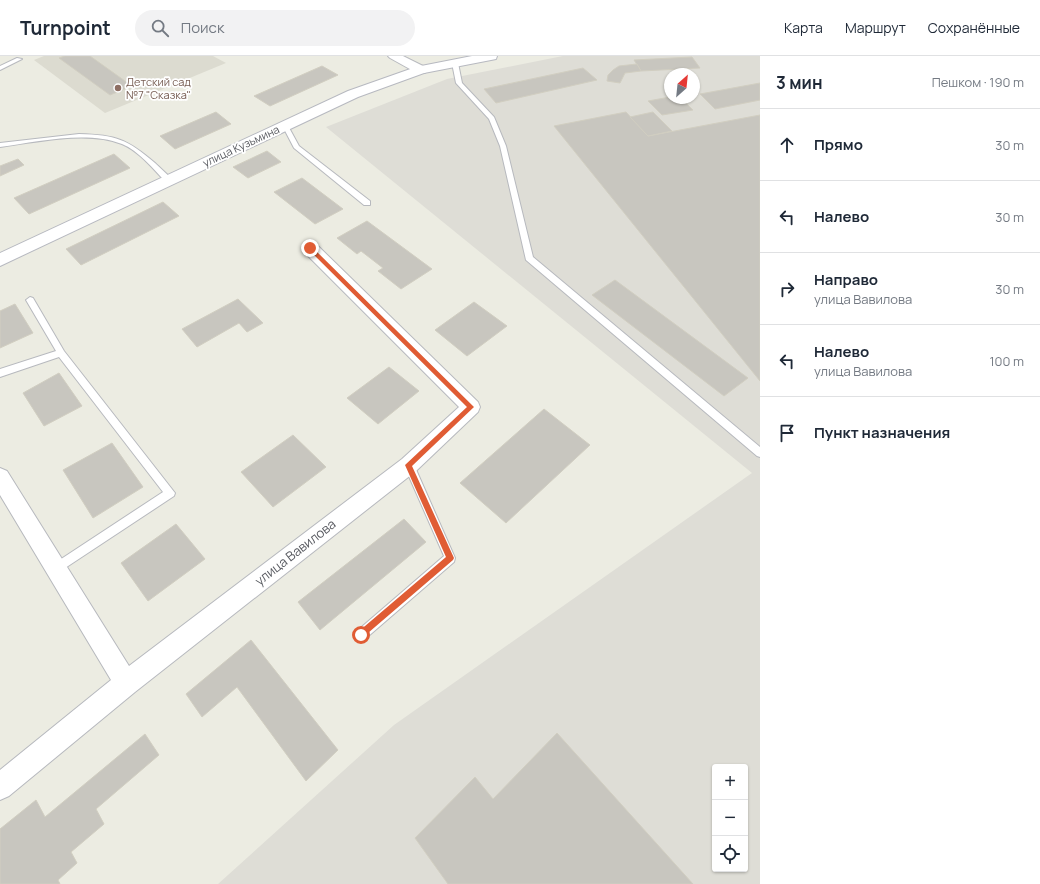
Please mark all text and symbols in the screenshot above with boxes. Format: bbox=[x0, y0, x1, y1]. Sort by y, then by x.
search box bbox=[135, 10, 415, 46]
text: Turnpoint bbox=[20, 15, 111, 41]
icon: search bbox=[149, 17, 171, 39]
text: Поиск bbox=[181, 17, 224, 38]
text: Карта bbox=[784, 18, 823, 37]
text: Маршрут bbox=[845, 18, 906, 37]
text: Сохранённые bbox=[928, 18, 1020, 37]
north arrow bbox=[664, 68, 700, 104]
text: 3 мин bbox=[776, 71, 823, 94]
text: Пешком · 190 m bbox=[932, 73, 1024, 91]
place label: Детский сад №7 "Сказка" bbox=[126, 74, 191, 102]
marker: Детский сад №7 "Сказка" bbox=[113, 83, 123, 93]
street label: улица Кузьмина bbox=[200, 121, 282, 170]
icon: ahead bbox=[776, 134, 798, 156]
text: Прямо bbox=[814, 134, 863, 155]
text: 30 m bbox=[995, 136, 1024, 154]
icon: left bbox=[776, 206, 798, 228]
text: Налево bbox=[814, 206, 869, 227]
text: 30 m bbox=[995, 208, 1024, 226]
route end bbox=[301, 239, 319, 257]
text: Направо bbox=[814, 269, 878, 290]
icon: right bbox=[776, 278, 798, 300]
text: 30 m bbox=[995, 280, 1024, 298]
text: улица Вавилова bbox=[814, 290, 912, 308]
text: Налево bbox=[814, 341, 869, 362]
icon: left bbox=[776, 350, 798, 372]
text: 100 m bbox=[989, 352, 1024, 370]
text: улица Вавилова bbox=[814, 362, 912, 380]
icon: arrive bbox=[776, 422, 798, 444]
text: Пункт назначения bbox=[814, 422, 950, 443]
street label: улица Вавилова bbox=[251, 515, 339, 589]
route start bbox=[352, 626, 370, 644]
map controls bbox=[712, 764, 748, 872]
button: + bbox=[712, 764, 748, 800]
button: − bbox=[712, 800, 748, 836]
button: locate bbox=[712, 836, 748, 872]

